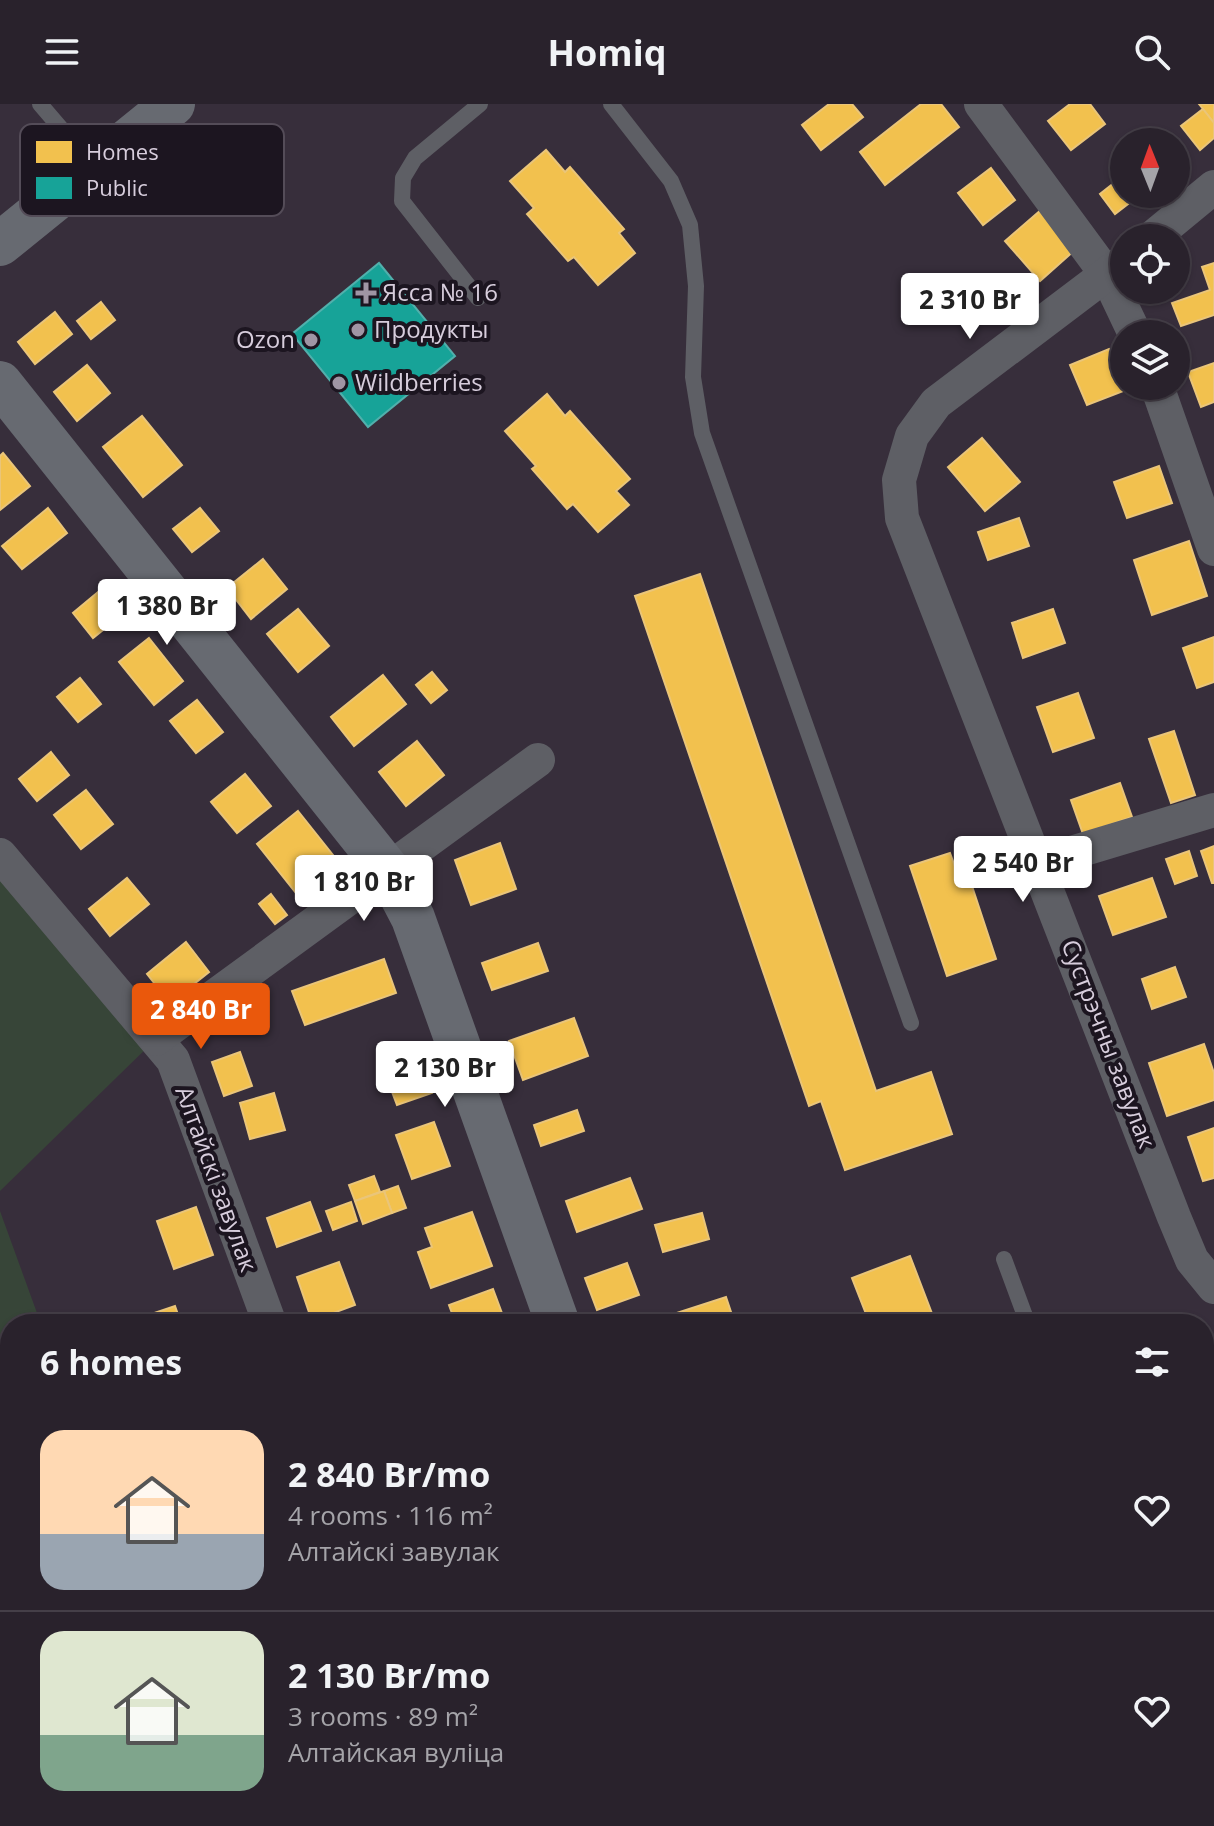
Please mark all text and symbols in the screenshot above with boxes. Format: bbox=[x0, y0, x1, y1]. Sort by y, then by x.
text: Homiq bbox=[548, 28, 666, 77]
icon: menu bbox=[40, 30, 84, 74]
icon: search bbox=[1130, 30, 1174, 74]
legend bbox=[20, 124, 284, 216]
north arrow bbox=[1110, 128, 1190, 208]
map controls bbox=[1110, 128, 1190, 400]
text: Homes bbox=[86, 136, 159, 166]
text: Public bbox=[86, 172, 148, 202]
button: locate bbox=[1110, 224, 1190, 304]
pin: 2 310 Br bbox=[887, 273, 1053, 341]
place label: Ясса № 16 bbox=[382, 275, 498, 308]
text: 2 310 Br bbox=[919, 281, 1021, 317]
marker: Ясса № 16 bbox=[357, 284, 375, 302]
place label: Продукты bbox=[374, 312, 489, 345]
button: layers bbox=[1110, 320, 1190, 400]
marker: Продукты bbox=[349, 321, 367, 339]
place label: Ozon bbox=[236, 322, 295, 355]
marker: Ozon bbox=[302, 331, 320, 349]
place label: Wildberries bbox=[355, 365, 483, 398]
marker: Wildberries bbox=[330, 374, 348, 392]
pin: 1 380 Br bbox=[84, 579, 250, 647]
text: 1 380 Br bbox=[116, 587, 218, 623]
pin: 2 540 Br bbox=[940, 836, 1106, 904]
text: 2 540 Br bbox=[972, 844, 1074, 880]
pin: 1 810 Br bbox=[281, 855, 447, 923]
text: 1 810 Br bbox=[313, 863, 415, 899]
street label: Сустрэчны завулак bbox=[1054, 934, 1165, 1153]
pin: 2 840 Br bbox=[118, 983, 284, 1051]
text: 2 840 Br bbox=[150, 991, 252, 1027]
pin: 2 130 Br bbox=[362, 1041, 528, 1109]
text: 2 130 Br bbox=[394, 1049, 496, 1085]
street label: Алтайскі завулак bbox=[169, 1081, 267, 1276]
text: 6 homes bbox=[40, 1339, 182, 1385]
icon: filters bbox=[1130, 1340, 1174, 1384]
text: 2 840 Br/mo bbox=[288, 1451, 490, 1497]
icon: home bbox=[104, 1462, 200, 1558]
icon: heart bbox=[1130, 1488, 1174, 1532]
text: 4 rooms · 116 m² bbox=[288, 1497, 493, 1533]
text: Алтайскі завулак bbox=[288, 1533, 499, 1569]
text: 2 130 Br/mo bbox=[288, 1652, 490, 1698]
icon: home bbox=[104, 1663, 200, 1759]
icon: heart bbox=[1130, 1689, 1174, 1733]
text: 3 rooms · 89 m² bbox=[288, 1698, 478, 1734]
text: Алтайская вуліца bbox=[288, 1734, 504, 1770]

